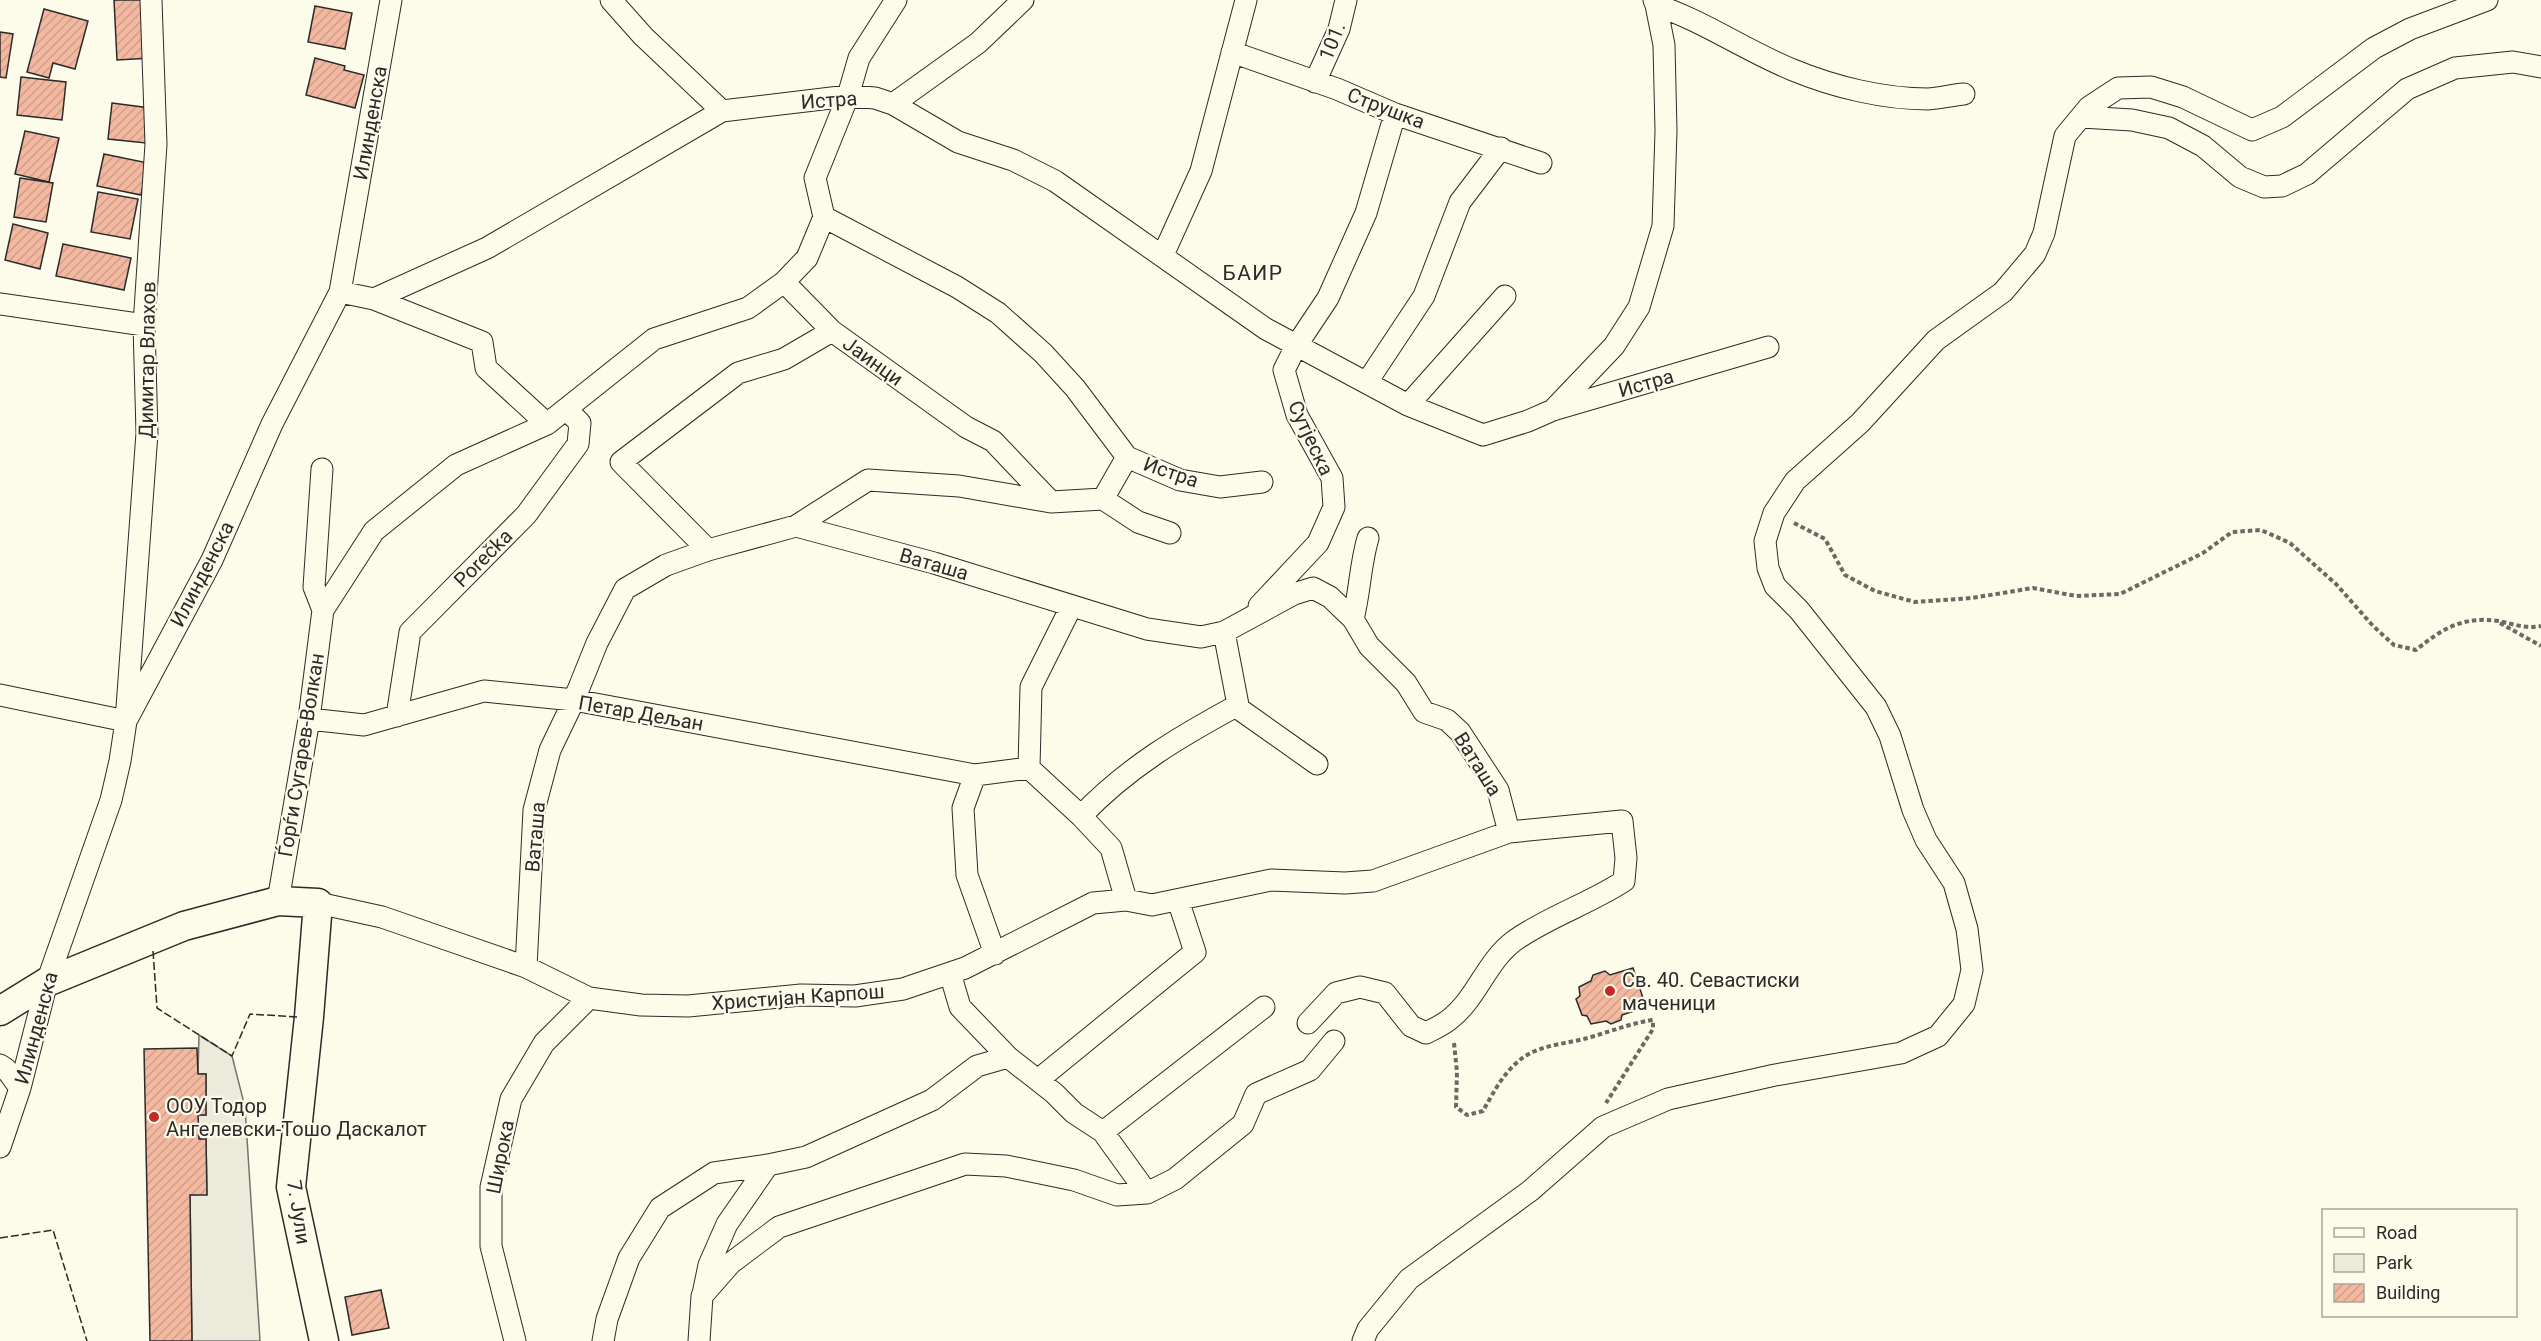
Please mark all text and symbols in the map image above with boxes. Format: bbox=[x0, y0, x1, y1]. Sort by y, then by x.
street label: 101. bbox=[1314, 18, 1350, 64]
street label: Илинденска bbox=[348, 64, 392, 182]
street label: Струшка bbox=[1344, 82, 1428, 134]
street label: Истра bbox=[800, 86, 858, 114]
district label: БАИР bbox=[1222, 261, 1284, 285]
street label: Димитар Влахов bbox=[134, 281, 160, 439]
street label: Јаинци bbox=[838, 331, 908, 391]
street label: Истра bbox=[1616, 364, 1676, 402]
street label: Сутјеска bbox=[1283, 397, 1339, 479]
street label: Истра bbox=[1140, 451, 1202, 493]
street label: Илинденска bbox=[165, 517, 239, 631]
street label: Porečka bbox=[449, 524, 517, 592]
street label: Ваташа bbox=[897, 543, 971, 585]
street label: Ѓорѓи Сугарев-Волкан bbox=[273, 651, 329, 859]
street label: Петар Дељан bbox=[577, 690, 705, 736]
street label: Ваташа bbox=[1449, 728, 1507, 800]
street label: Ваташа bbox=[520, 801, 550, 873]
place label: Св. 40. Севастиски маченици bbox=[1622, 968, 1800, 1015]
street label: Илинденска bbox=[9, 969, 63, 1087]
street label: Христијан Карпош bbox=[711, 979, 885, 1015]
marker: Св. 40. Севастиски маченици bbox=[1603, 984, 1617, 998]
place label: ООУ Тодор Ангелевски-Тошо Даскалот bbox=[166, 1094, 427, 1141]
marker: ООУ Тодор Ангелевски-Тошо Даскалот bbox=[147, 1110, 161, 1124]
street label: Широка bbox=[481, 1118, 519, 1196]
street label: 7. Јули bbox=[282, 1178, 316, 1246]
legend bbox=[2322, 1209, 2517, 1317]
text: Road bbox=[2376, 1222, 2417, 1243]
text: Park bbox=[2376, 1252, 2413, 1273]
text: Building bbox=[2376, 1282, 2440, 1303]

